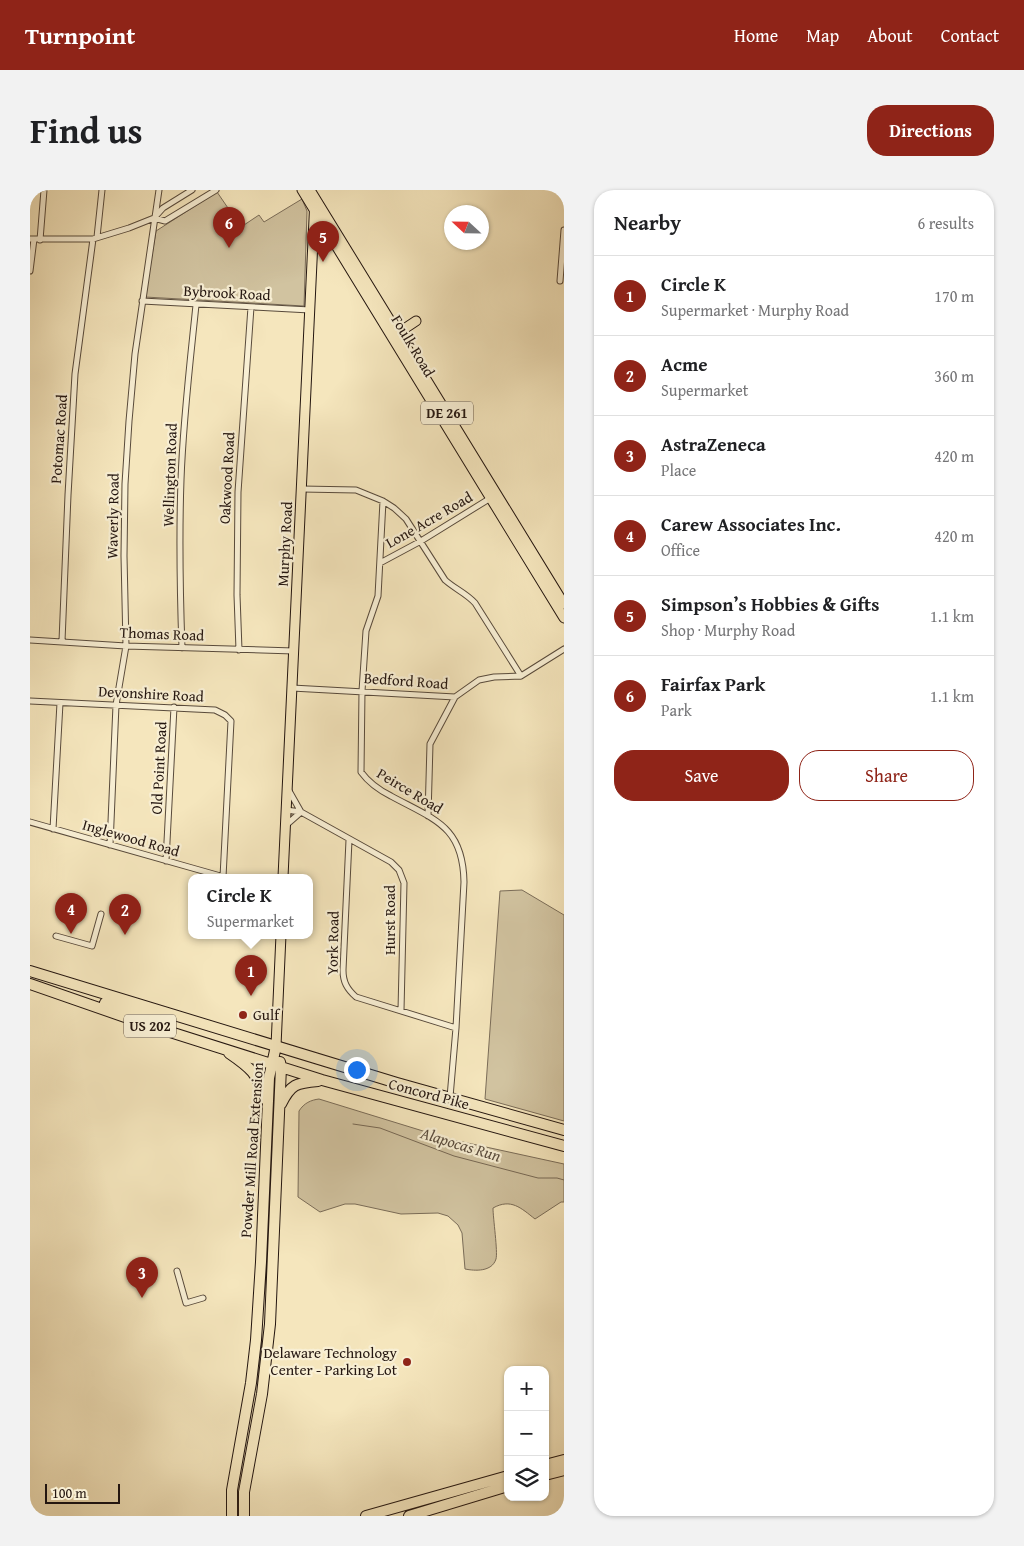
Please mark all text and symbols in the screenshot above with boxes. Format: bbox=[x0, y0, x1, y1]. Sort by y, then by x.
text: Turnpoint bbox=[25, 18, 135, 53]
text: Home bbox=[734, 22, 778, 49]
text: Map bbox=[806, 22, 839, 49]
text: About bbox=[867, 22, 913, 49]
text: Contact bbox=[941, 22, 999, 49]
text: Find us bbox=[30, 105, 143, 156]
button: Directions bbox=[867, 105, 994, 156]
north arrow bbox=[444, 205, 489, 250]
pin: 6 bbox=[213, 207, 245, 248]
text: Nearby bbox=[614, 207, 681, 238]
text: 6 results bbox=[917, 211, 974, 235]
pin: 5 bbox=[307, 221, 339, 262]
text: Circle K bbox=[661, 270, 726, 298]
street label: Bybrook Road bbox=[183, 280, 271, 305]
text: 1 bbox=[626, 284, 634, 308]
text: 170 m bbox=[934, 284, 974, 308]
text: Supermarket · Murphy Road bbox=[661, 298, 849, 322]
street label: Foulk Road bbox=[387, 311, 440, 381]
text: Acme bbox=[661, 350, 708, 378]
text: 2 bbox=[626, 364, 634, 388]
text: 360 m bbox=[934, 364, 974, 388]
text: Supermarket bbox=[661, 378, 748, 402]
street label: Potomac Road bbox=[45, 394, 72, 484]
road number: DE 261 bbox=[421, 402, 473, 424]
street label: Wellington Road bbox=[157, 423, 182, 527]
text: AstraZeneca bbox=[661, 430, 766, 458]
street label: Oakwood Road bbox=[214, 431, 239, 525]
text: 3 bbox=[626, 444, 634, 468]
text: 420 m bbox=[934, 444, 974, 468]
text: Place bbox=[661, 458, 696, 482]
street label: Waverly Road bbox=[101, 473, 124, 559]
street label: Lone Acre Road bbox=[381, 486, 476, 553]
street label: Murphy Road bbox=[272, 501, 297, 587]
text: Carew Associates Inc. bbox=[661, 510, 841, 538]
text: 4 bbox=[626, 524, 634, 548]
text: 420 m bbox=[934, 524, 974, 548]
text: Office bbox=[661, 538, 700, 562]
text: Simpson’s Hobbies & Gifts bbox=[661, 590, 879, 618]
text: 5 bbox=[626, 604, 634, 628]
text: 1.1 km bbox=[930, 604, 974, 628]
text: Shop · Murphy Road bbox=[661, 618, 795, 642]
street label: Thomas Road bbox=[119, 622, 205, 645]
street label: Bedford Road bbox=[363, 667, 449, 694]
text: Fairfax Park bbox=[661, 670, 765, 698]
street label: Devonshire Road bbox=[98, 680, 204, 707]
text: 6 bbox=[626, 684, 634, 708]
text: 1.1 km bbox=[930, 684, 974, 708]
text: Park bbox=[661, 698, 692, 722]
street label: Old Point Road bbox=[146, 721, 171, 815]
button: Save bbox=[614, 750, 789, 801]
button: Share bbox=[799, 750, 974, 801]
street label: Peirce Road bbox=[373, 763, 447, 819]
street label: Inglewood Road bbox=[80, 814, 182, 861]
popup bbox=[188, 874, 313, 939]
text: Circle K bbox=[207, 881, 272, 909]
street label: Hurst Road bbox=[379, 885, 400, 955]
pin: 4 bbox=[55, 893, 87, 934]
pin: 2 bbox=[109, 894, 141, 935]
text: Supermarket bbox=[207, 909, 294, 933]
street label: York Road bbox=[321, 911, 344, 975]
pin: 1 bbox=[235, 955, 267, 996]
place label: Gulf bbox=[253, 1004, 281, 1025]
marker: Gulf bbox=[237, 1009, 249, 1021]
road number: US 202 bbox=[124, 1014, 176, 1038]
your location bbox=[344, 1057, 370, 1083]
street label: Powder Mill Road Extension bbox=[235, 1061, 268, 1238]
street label: Concord Pike bbox=[387, 1073, 472, 1114]
water label: Alapocas Run bbox=[417, 1120, 504, 1168]
pin: 3 bbox=[126, 1257, 158, 1298]
place label: Delaware Technology Center - Parking Lot bbox=[263, 1342, 398, 1380]
marker: Delaware Technology Center - Parking Lot bbox=[401, 1356, 413, 1368]
map controls bbox=[504, 1366, 549, 1501]
button: + bbox=[504, 1366, 549, 1411]
button: − bbox=[504, 1411, 549, 1456]
button: layers bbox=[504, 1456, 549, 1501]
scale bar bbox=[45, 1481, 120, 1504]
text: 100 m bbox=[52, 1483, 87, 1503]

